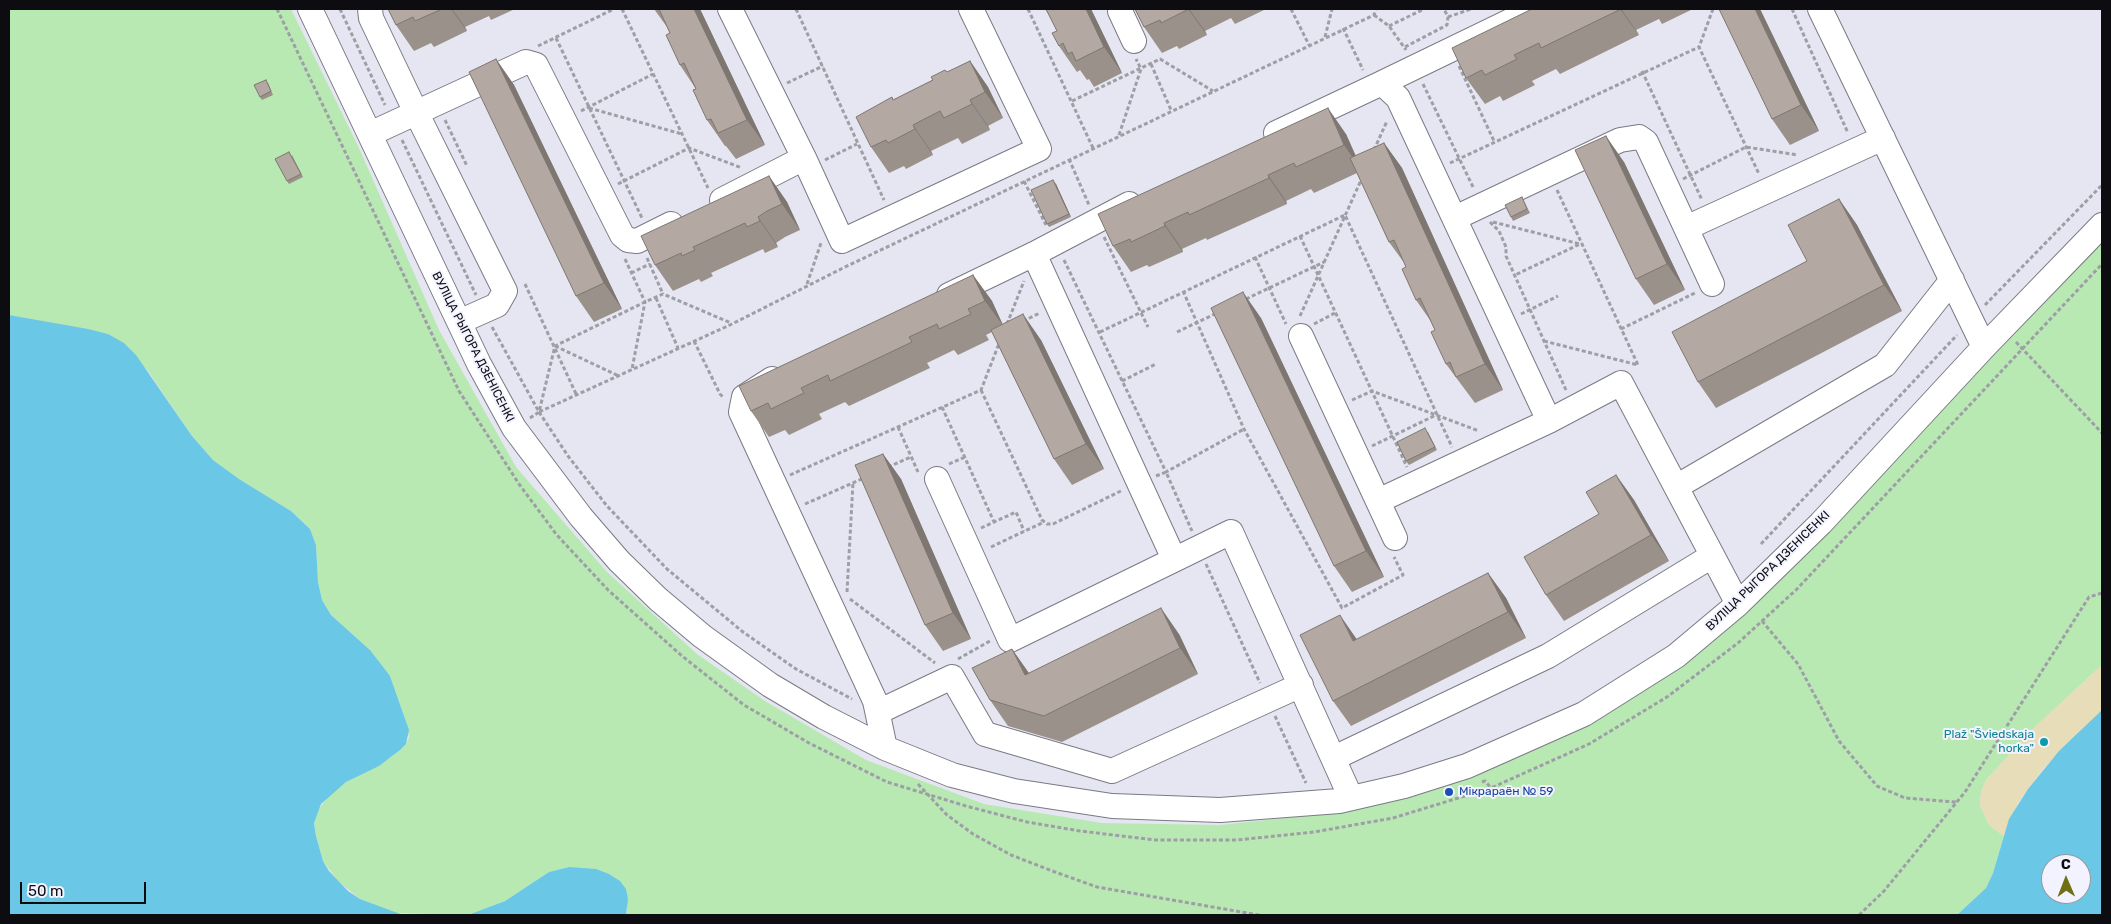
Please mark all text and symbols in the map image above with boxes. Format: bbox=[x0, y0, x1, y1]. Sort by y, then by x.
street label: ВУЛІЦА РЫГОРА ДЗЕНІСЕНКІ bbox=[429, 270, 517, 424]
street label: ВУЛІЦА РЫГОРА ДЗЕНІСЕНКІ bbox=[1703, 508, 1833, 634]
place label: Plaž "Šviedskaja horka" bbox=[1944, 728, 2034, 756]
marker: Plaž "Šviedskaja horka" bbox=[2038, 736, 2050, 748]
place label: Мікрараён № 59 bbox=[1459, 785, 1553, 799]
marker: Мікрараён № 59 bbox=[1443, 786, 1455, 798]
north arrow bbox=[2041, 854, 2091, 904]
text: С bbox=[2061, 856, 2071, 873]
scale bar bbox=[22, 872, 149, 904]
text: 50 m bbox=[28, 882, 63, 900]

